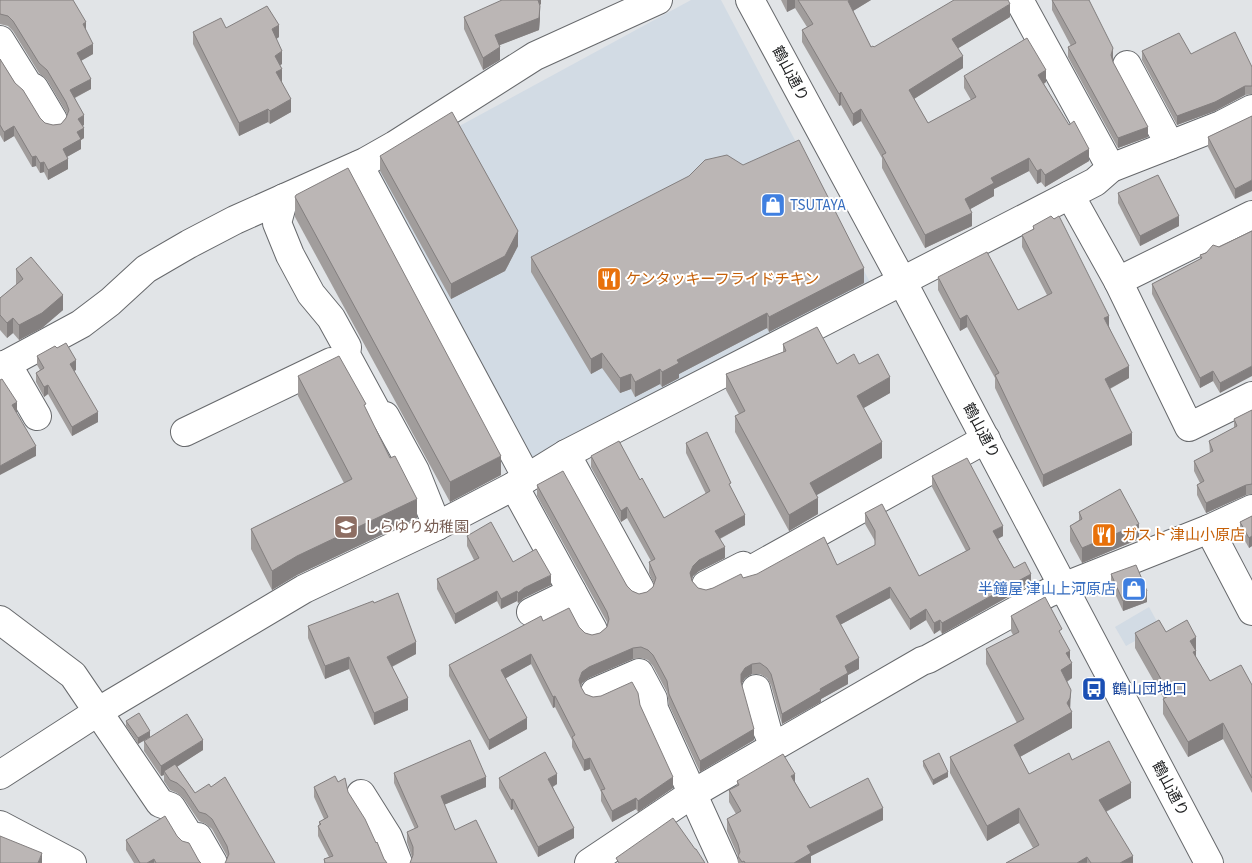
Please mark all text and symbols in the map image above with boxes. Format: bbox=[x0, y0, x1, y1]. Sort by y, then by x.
street label: 鶴山通り bbox=[767, 43, 813, 105]
shop icon: TSUTAYA bbox=[760, 192, 786, 218]
place label: TSUTAYA bbox=[790, 195, 846, 216]
restaurant icon: ケンタッキーフライドチキン bbox=[596, 266, 622, 292]
place label: ケンタッキーフライドチキン bbox=[626, 269, 819, 290]
street label: 鶴山通り bbox=[958, 400, 1004, 462]
school or university icon: しらゆり幼稚園 bbox=[333, 514, 359, 540]
place label: しらゆり幼稚園 bbox=[364, 517, 469, 538]
restaurant icon: ガスト 津山小原店 bbox=[1091, 522, 1117, 548]
place label: ガスト 津山小原店 bbox=[1122, 525, 1245, 546]
shop icon: 半鐘屋 津山上河原店 bbox=[1121, 576, 1147, 602]
place label: 半鐘屋 津山上河原店 bbox=[978, 579, 1116, 600]
bus stop icon: 鶴山団地口 bbox=[1081, 676, 1107, 702]
place label: 鶴山団地口 bbox=[1112, 679, 1187, 700]
street label: 鶴山通り bbox=[1147, 758, 1193, 820]

